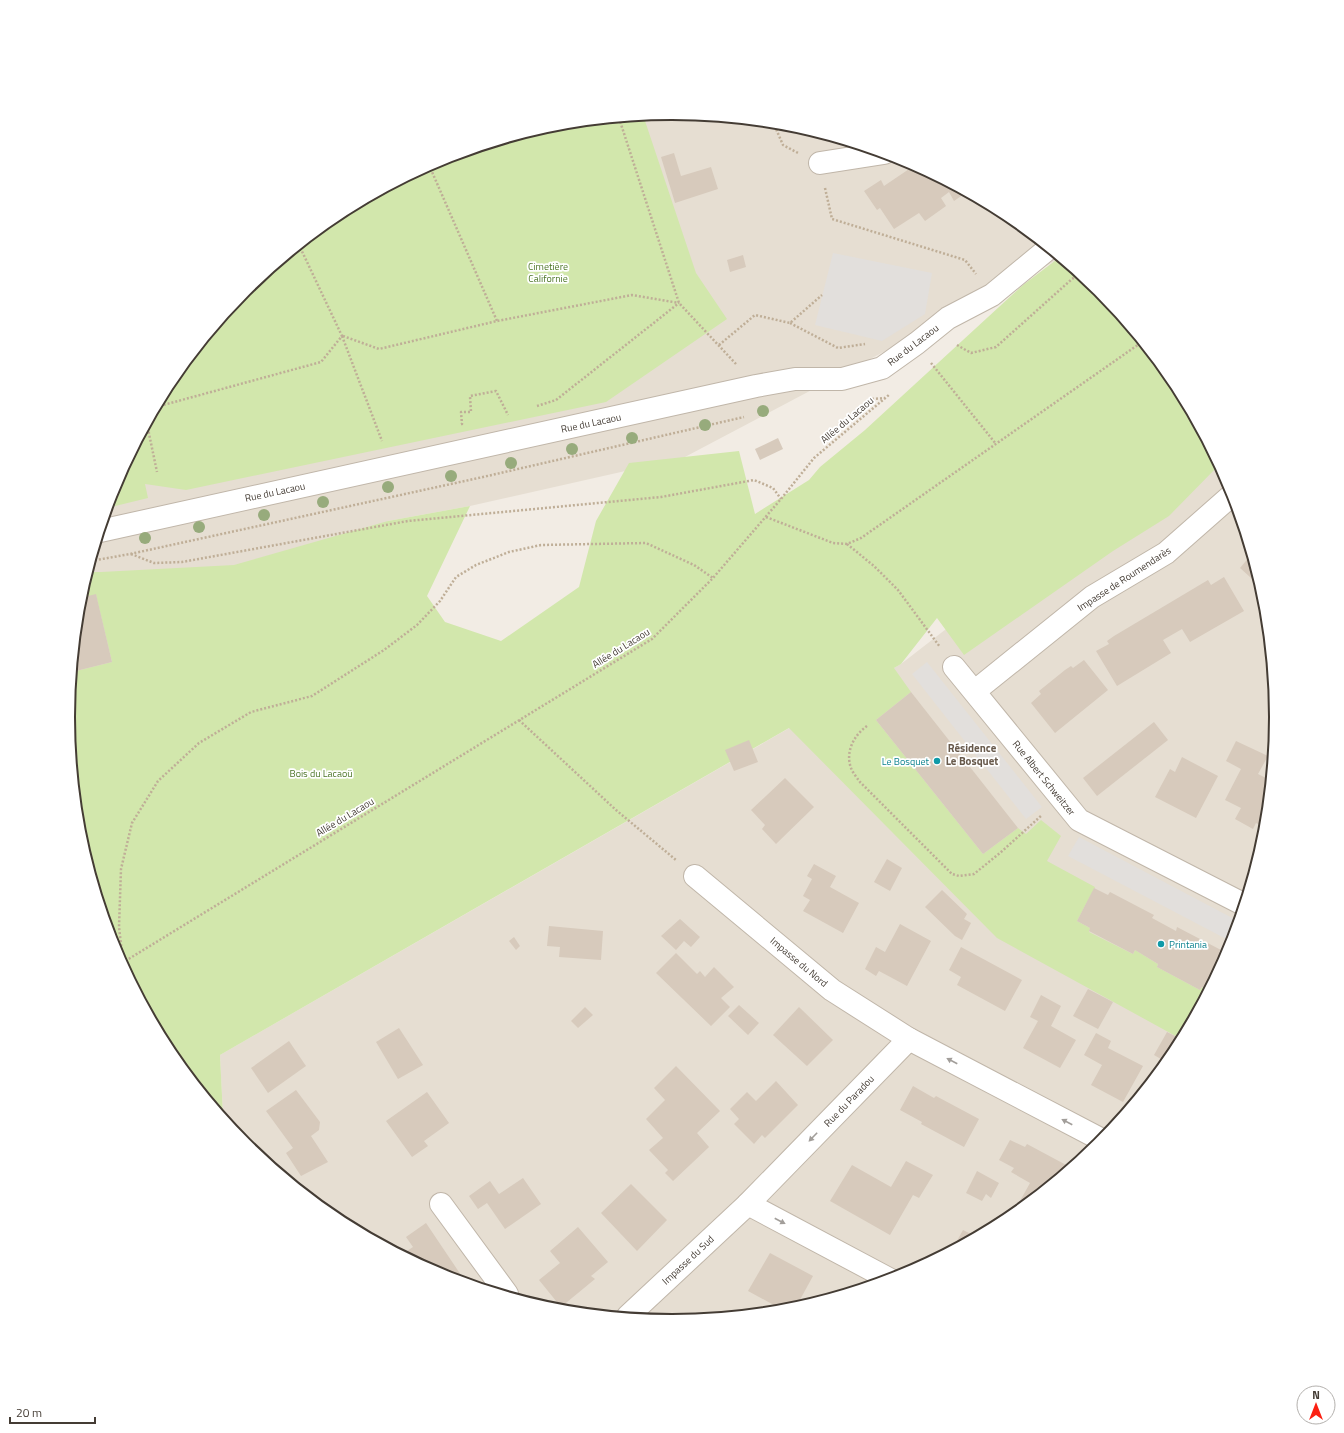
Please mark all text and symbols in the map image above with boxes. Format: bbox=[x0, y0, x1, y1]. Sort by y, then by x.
park label: Cimetière Californie bbox=[528, 259, 568, 286]
street label: Rue du Lacaou bbox=[884, 321, 942, 369]
street label: Allée du Lacaou bbox=[817, 393, 877, 447]
street label: Rue du Lacaou bbox=[559, 409, 623, 437]
street label: Rue du Lacaou bbox=[243, 478, 307, 506]
street label: Impasse de Roumendarès bbox=[1074, 543, 1174, 615]
street label: Allée du Lacaou bbox=[589, 624, 653, 672]
street label: Rue Albert Schweitzer bbox=[1009, 737, 1079, 819]
district label: Résidence Le Bosquet bbox=[946, 740, 998, 769]
place label: Le Bosquet bbox=[882, 754, 929, 769]
marker: Le Bosquet bbox=[932, 756, 942, 766]
park label: Bois du Lacaoü bbox=[289, 766, 353, 781]
street label: Allée du Lacaou bbox=[313, 794, 377, 840]
street label: Impasse du Nord bbox=[767, 933, 831, 991]
place label: Printania bbox=[1169, 937, 1207, 952]
marker: Printania bbox=[1156, 939, 1166, 949]
one-way arrow bbox=[946, 1058, 958, 1065]
street label: Rue du Paradou bbox=[820, 1072, 878, 1130]
one-way arrow bbox=[1061, 1119, 1073, 1125]
one-way arrow bbox=[809, 1132, 818, 1142]
one-way arrow bbox=[774, 1218, 786, 1225]
street label: Impasse du Sud bbox=[659, 1232, 717, 1288]
north arrow bbox=[1296, 1385, 1336, 1425]
text: N bbox=[1312, 1387, 1320, 1403]
scale bar bbox=[10, 1399, 95, 1425]
text: 20 m bbox=[16, 1403, 42, 1422]

